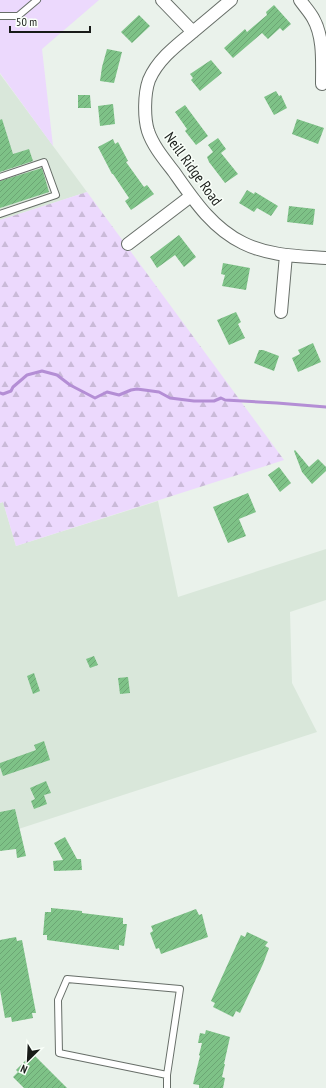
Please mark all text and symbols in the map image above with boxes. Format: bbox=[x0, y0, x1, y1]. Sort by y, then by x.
scale bar bbox=[10, 8, 90, 34]
text: 50 m bbox=[16, 14, 37, 29]
street label: Neill Ridge Road bbox=[160, 128, 226, 209]
north arrow bbox=[8, 1040, 48, 1080]
text: N bbox=[18, 1062, 29, 1077]

